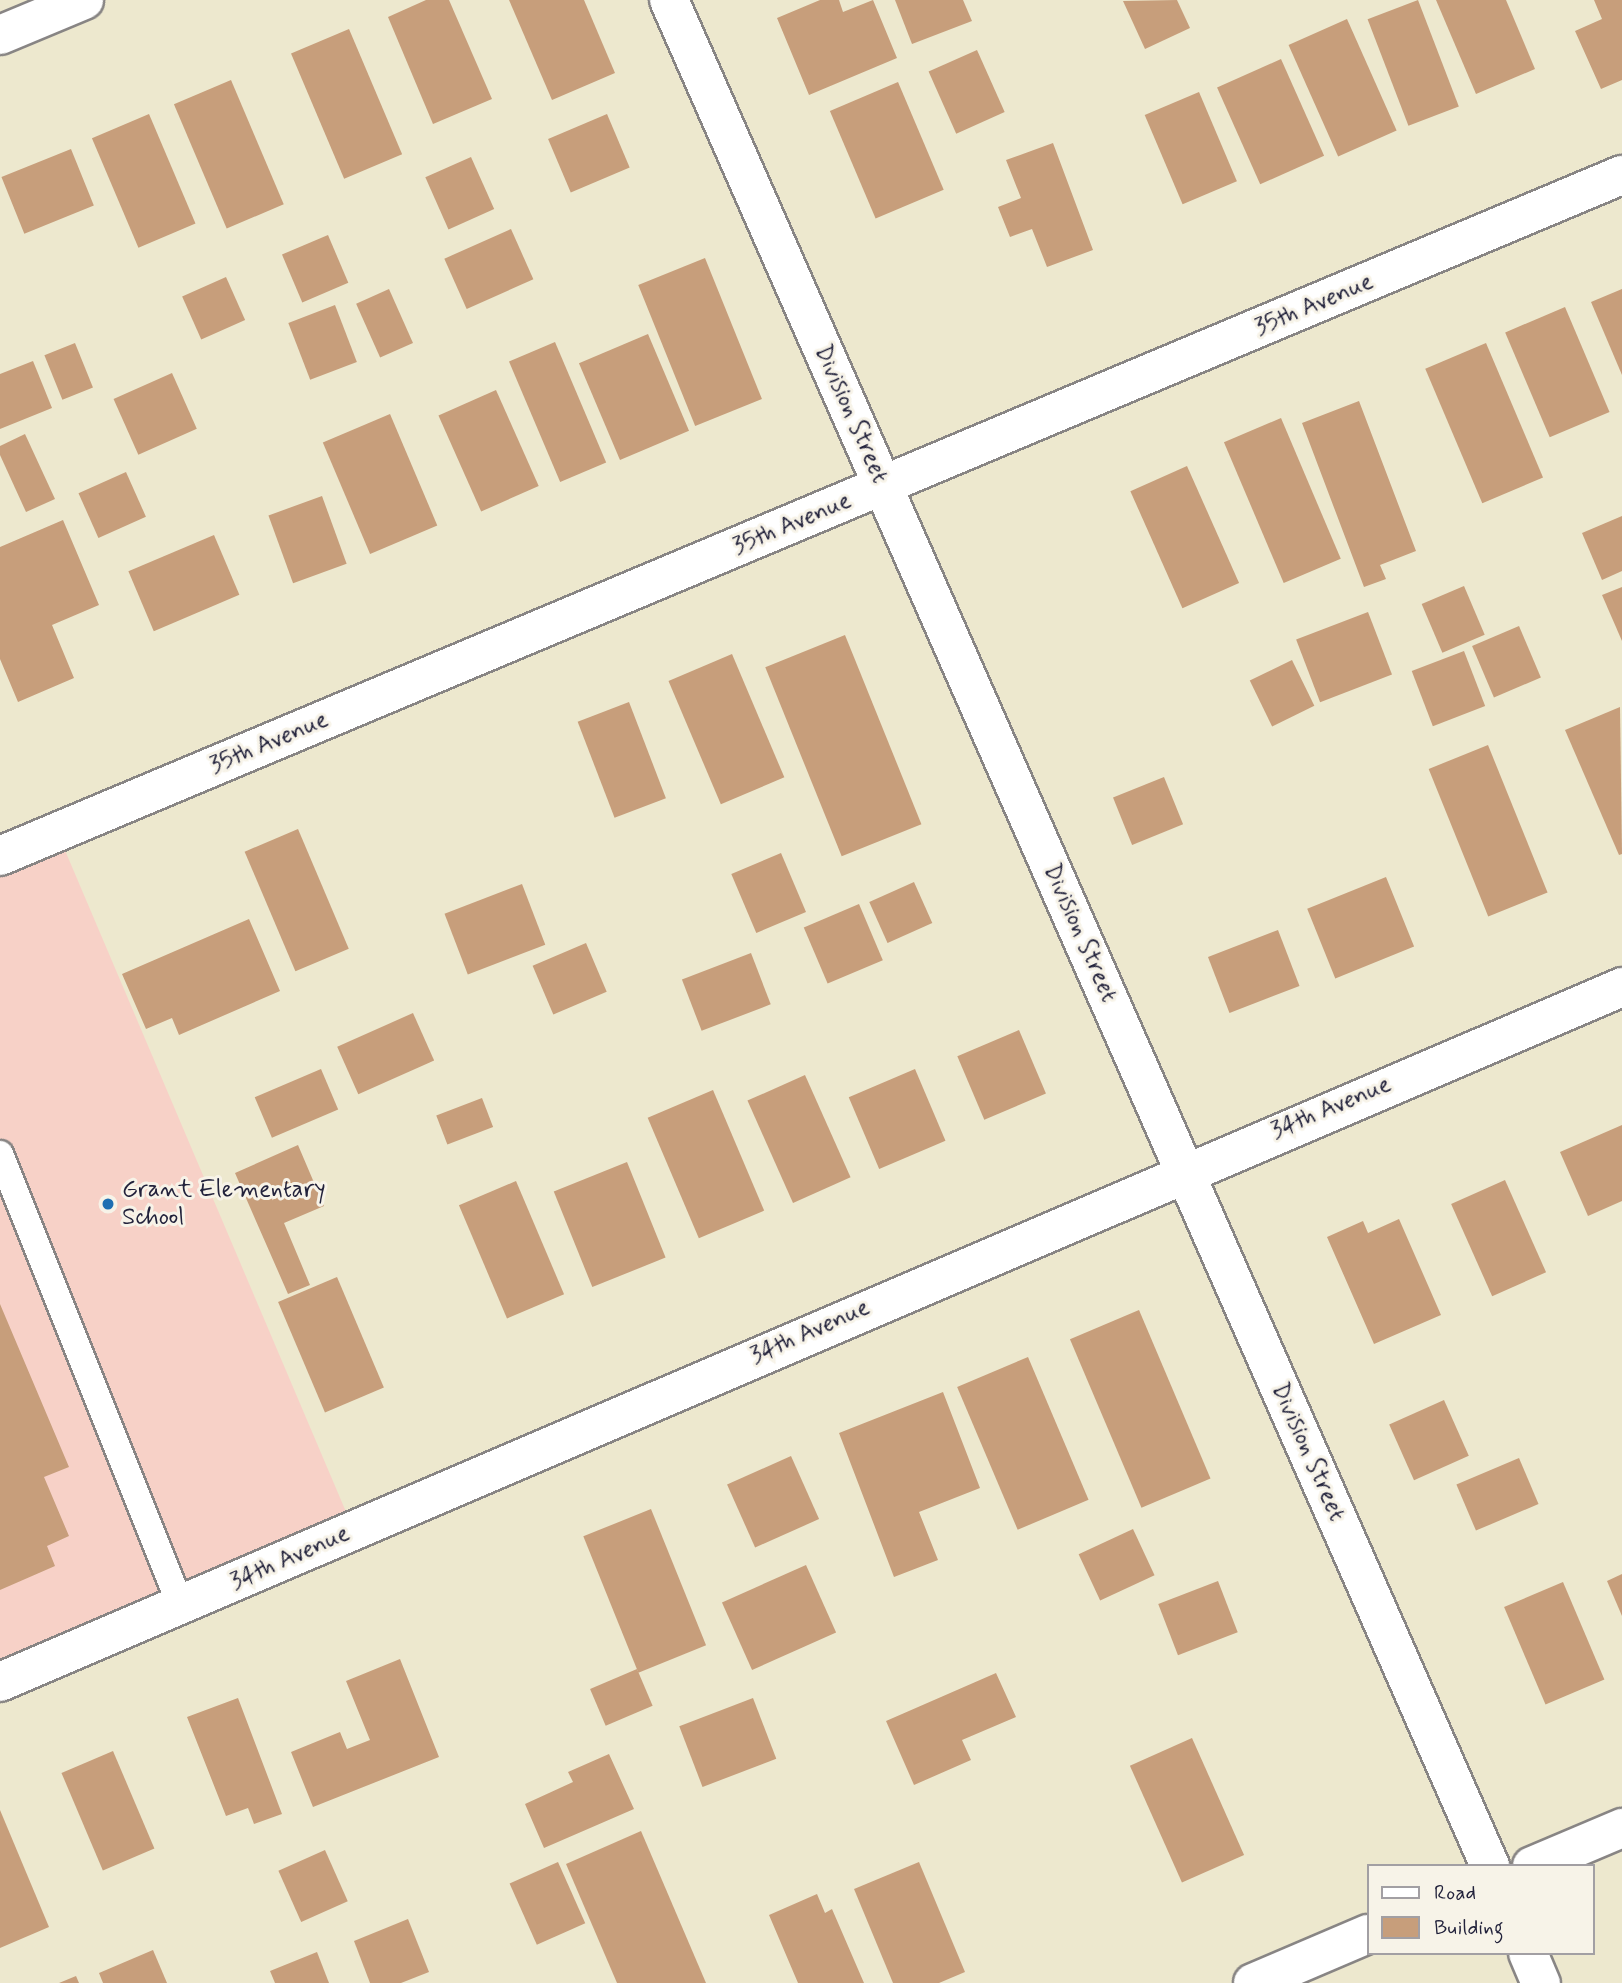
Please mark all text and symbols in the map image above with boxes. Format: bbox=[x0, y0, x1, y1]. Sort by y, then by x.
street label: 35th Avenue bbox=[1251, 267, 1377, 343]
street label: Division Street bbox=[807, 339, 895, 489]
street label: 35th Avenue bbox=[729, 486, 855, 562]
street label: 35th Avenue bbox=[206, 705, 332, 781]
street label: Division Street bbox=[1036, 858, 1124, 1008]
street label: 34th Avenue bbox=[1267, 1070, 1395, 1146]
place label: Grant Elementary School bbox=[122, 1176, 330, 1232]
marker: Grant Elementary School bbox=[100, 1196, 116, 1212]
street label: 34th Avenue bbox=[746, 1293, 874, 1371]
street label: Division Street bbox=[1264, 1377, 1352, 1527]
street label: 34th Avenue bbox=[226, 1519, 354, 1597]
legend bbox=[1366, 1864, 1594, 1955]
text: Road bbox=[1434, 1879, 1476, 1907]
text: Building bbox=[1434, 1914, 1504, 1942]

